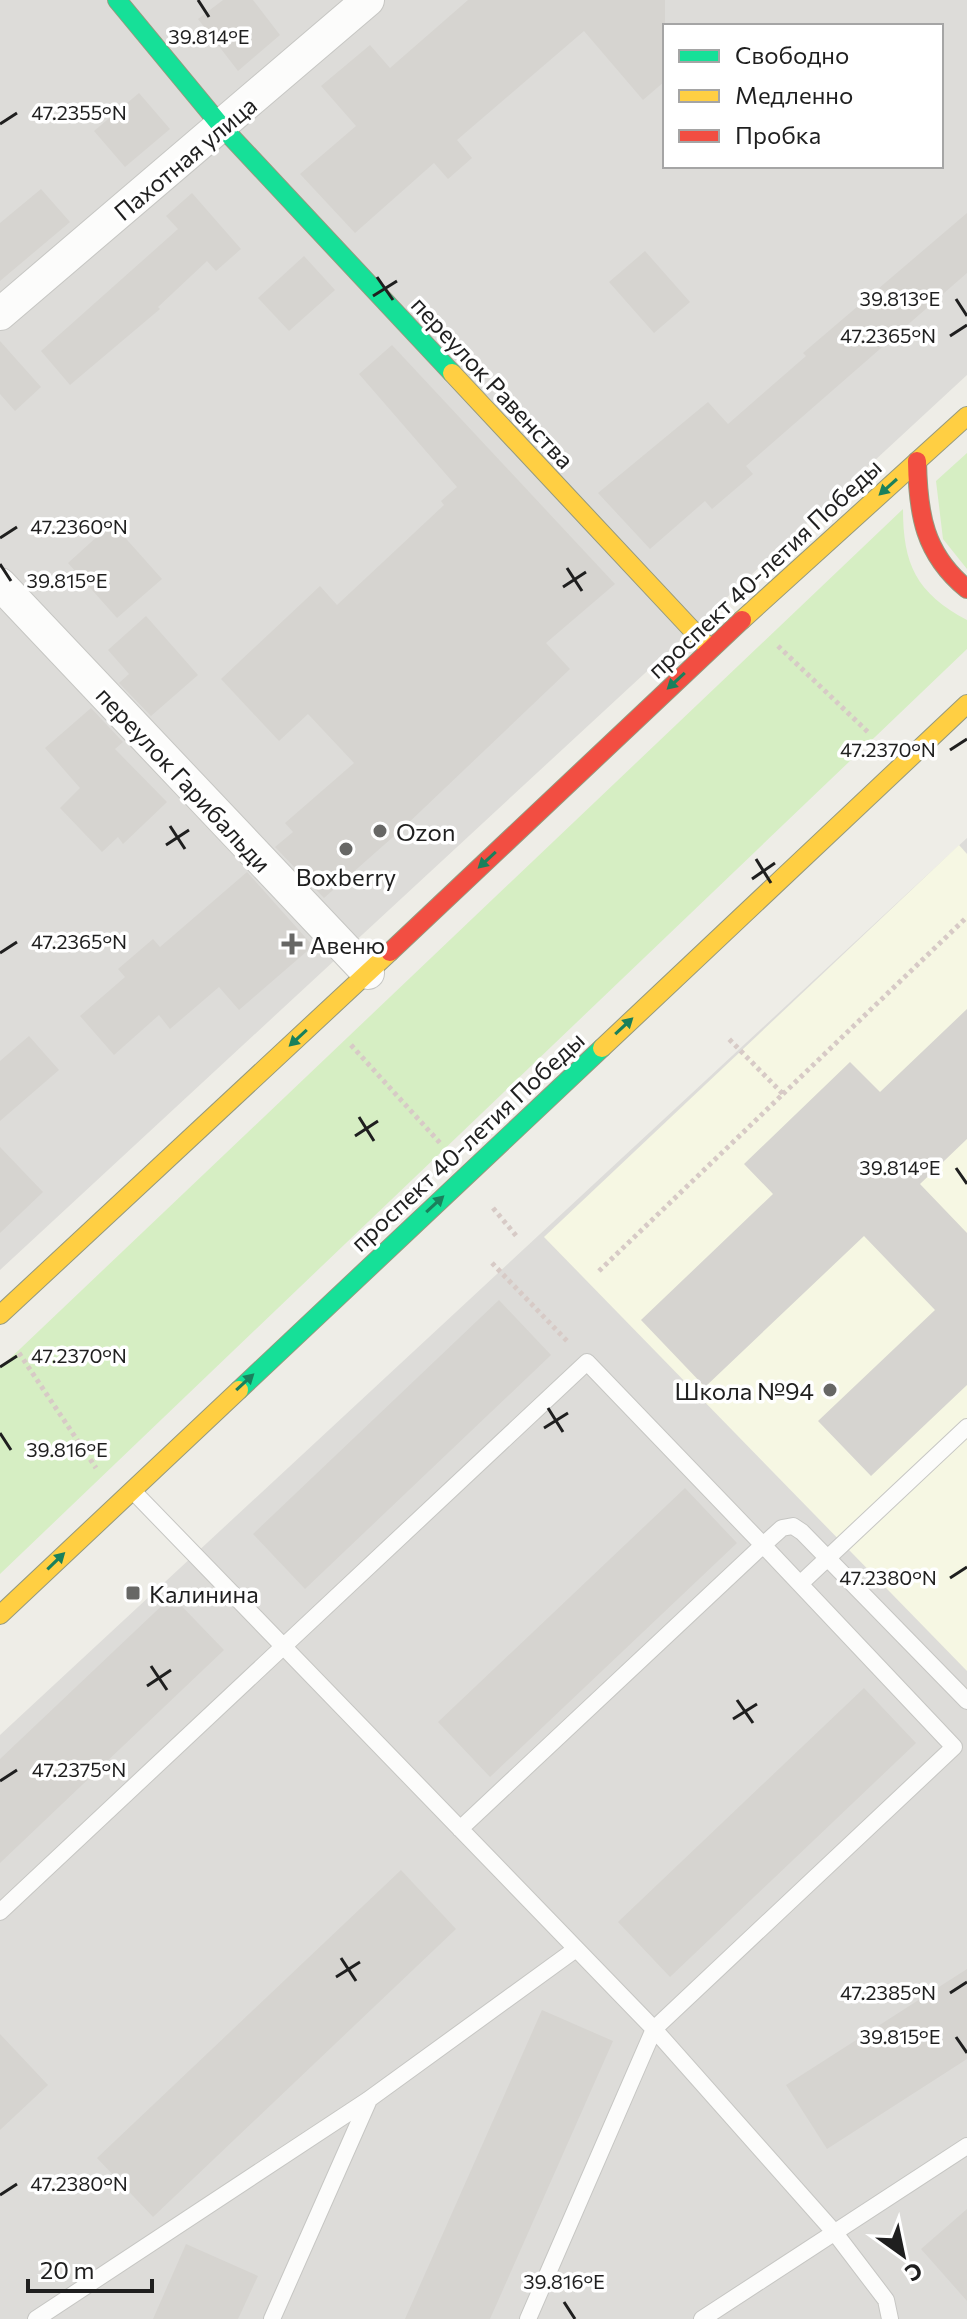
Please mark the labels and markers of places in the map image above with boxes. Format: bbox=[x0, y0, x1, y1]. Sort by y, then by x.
place label: Ozon bbox=[396, 817, 456, 846]
marker: Ozon bbox=[371, 822, 389, 840]
marker: Boxberry bbox=[337, 840, 355, 858]
place label: Boxberry bbox=[296, 862, 396, 891]
place label: Авеню bbox=[310, 930, 385, 959]
marker: Авеню bbox=[281, 933, 303, 955]
place label: Школа №94 bbox=[674, 1376, 814, 1405]
marker: Школа №94 bbox=[821, 1381, 839, 1399]
place label: Калинина bbox=[149, 1579, 259, 1608]
marker: Калинина bbox=[124, 1584, 142, 1602]

